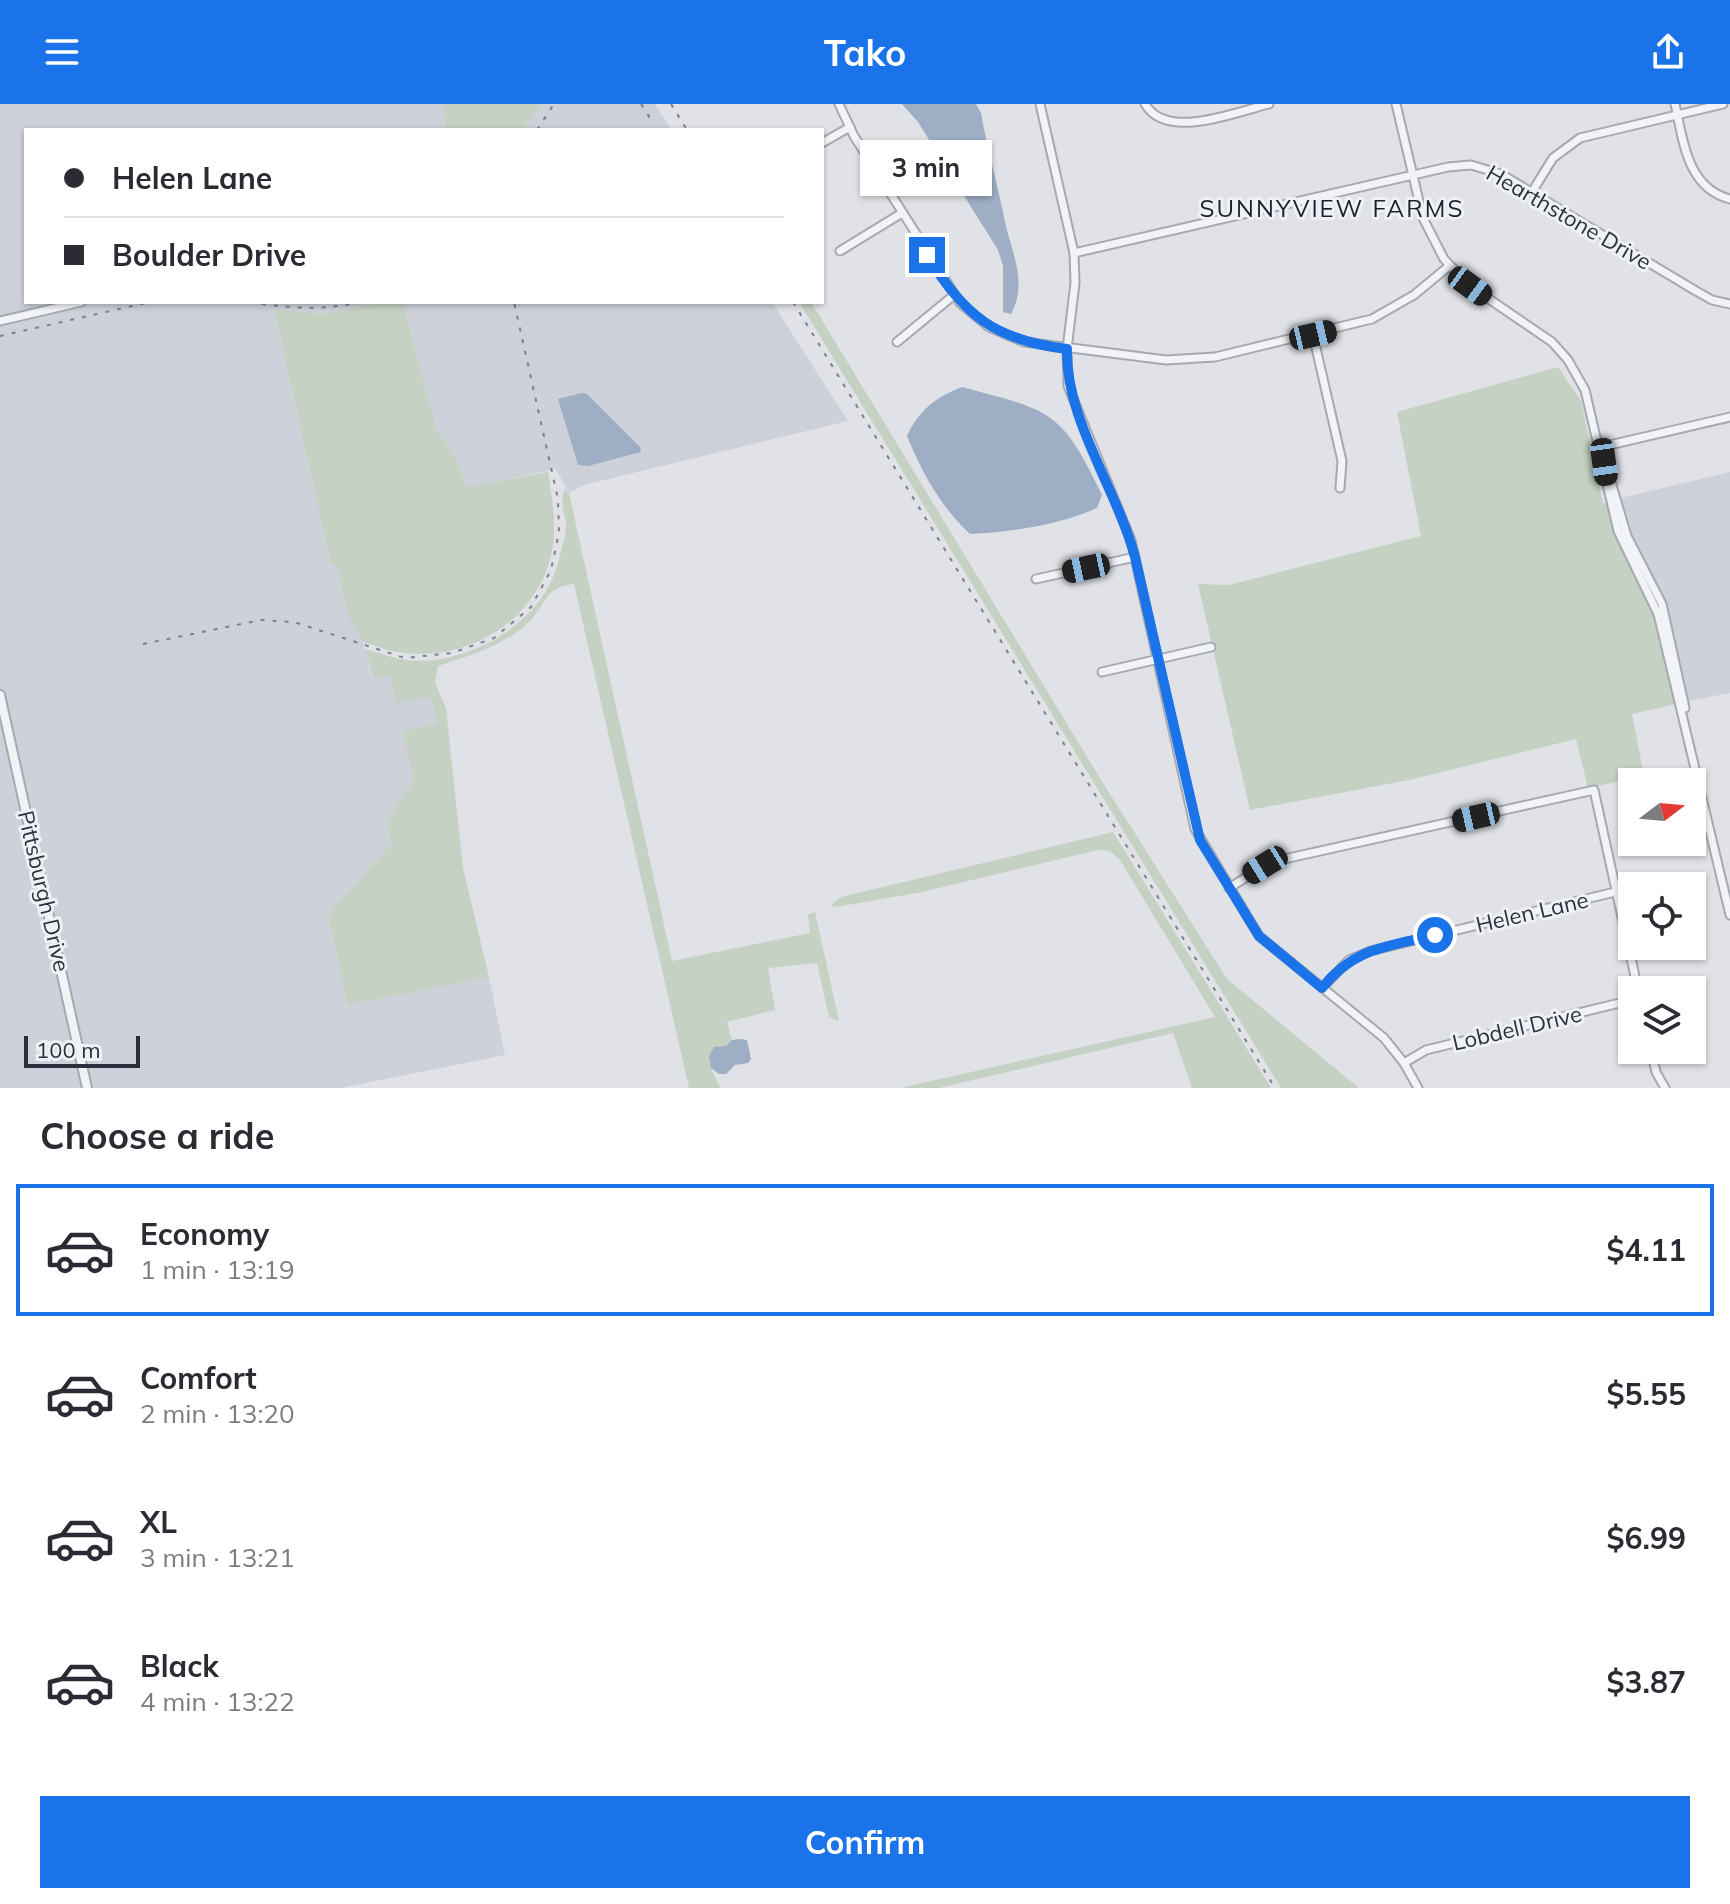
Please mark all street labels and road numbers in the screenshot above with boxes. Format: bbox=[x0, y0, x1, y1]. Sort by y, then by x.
street label: Hearthstone Drive bbox=[1482, 158, 1656, 276]
street label: Pittsburgh Drive bbox=[12, 808, 76, 974]
street label: Helen Lane bbox=[1473, 885, 1591, 939]
street label: Lobdell Drive bbox=[1449, 999, 1585, 1057]

